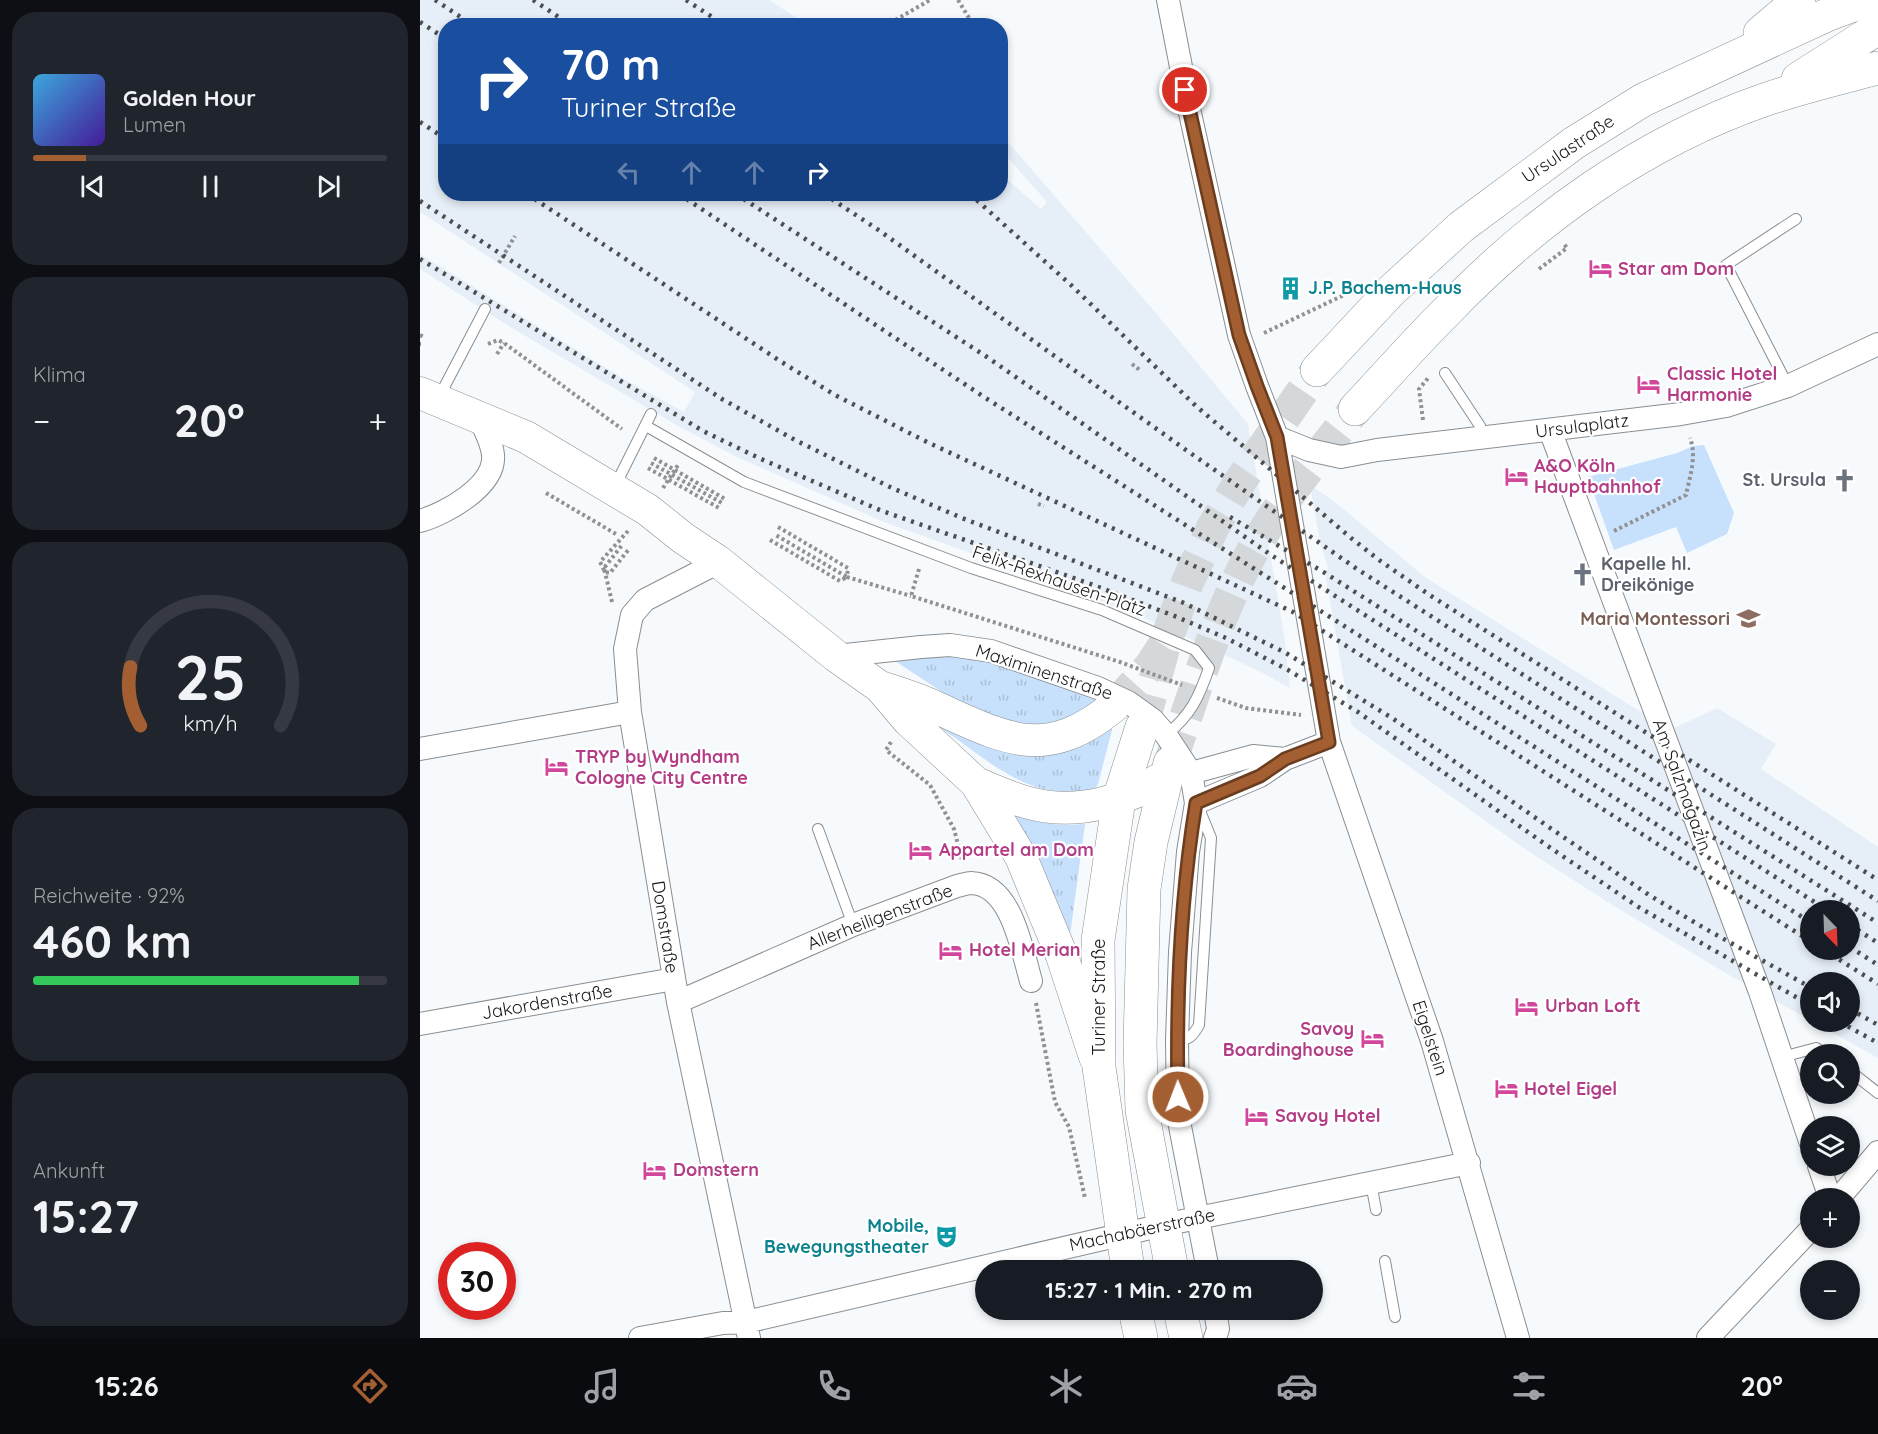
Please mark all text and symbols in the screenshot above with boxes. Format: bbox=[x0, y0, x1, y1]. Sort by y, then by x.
text: 70 m bbox=[561, 38, 660, 91]
icon: right bbox=[462, 42, 540, 120]
pin bbox=[1159, 64, 1210, 115]
icon: arrive bbox=[1168, 73, 1201, 106]
text: Golden Hour bbox=[123, 84, 256, 112]
text: Turiner Straße bbox=[561, 90, 737, 124]
street label: Ursulastraße bbox=[1517, 109, 1618, 188]
text: Lumen bbox=[123, 112, 186, 137]
icon: left bbox=[612, 156, 645, 189]
icon: ahead bbox=[675, 156, 708, 189]
icon: ahead bbox=[738, 156, 771, 189]
icon: right bbox=[801, 156, 834, 189]
icon: previous bbox=[76, 170, 109, 203]
icon: pause bbox=[194, 170, 227, 203]
icon: next bbox=[312, 170, 345, 203]
hotel icon: Star am Dom bbox=[1587, 256, 1613, 282]
place label: Star am Dom bbox=[1618, 257, 1734, 280]
building icon: J.P. Bachem-Haus bbox=[1277, 275, 1303, 301]
place label: J.P. Bachem-Haus bbox=[1308, 276, 1462, 299]
text: Klima bbox=[33, 362, 86, 387]
place label: Classic Hotel Harmonie bbox=[1667, 362, 1777, 406]
hotel icon: Classic Hotel Harmonie bbox=[1636, 371, 1662, 397]
text: 20° bbox=[174, 392, 245, 448]
text: − bbox=[33, 400, 50, 441]
text: + bbox=[368, 400, 387, 441]
street label: Ursulaplatz bbox=[1534, 408, 1630, 443]
place label: A&O Köln Hauptbahnhof bbox=[1534, 454, 1661, 498]
hotel icon: A&O Köln Hauptbahnhof bbox=[1503, 463, 1529, 489]
church icon: St. Ursula bbox=[1831, 467, 1857, 493]
place label: St. Ursula bbox=[1742, 468, 1826, 491]
street label: Felix-Rexhausen-Platz bbox=[969, 540, 1149, 621]
place label: Kapelle hl. Dreikönige bbox=[1601, 552, 1694, 596]
church icon: Kapelle hl. Dreikönige bbox=[1570, 561, 1596, 587]
school or university icon: Maria Montessori bbox=[1735, 606, 1761, 632]
place label: Maria Montessori bbox=[1580, 607, 1730, 630]
text: 25 bbox=[174, 638, 246, 716]
street label: Maximinenstraße bbox=[973, 639, 1116, 705]
text: km/h bbox=[183, 710, 237, 736]
street label: Am Salzmagazin bbox=[1648, 716, 1717, 854]
place label: TRYP by Wyndham Cologne City Centre bbox=[575, 745, 748, 789]
hotel icon: TRYP by Wyndham Cologne City Centre bbox=[544, 754, 570, 780]
hotel icon: Appartel am Dom bbox=[908, 837, 934, 863]
place label: Appartel am Dom bbox=[939, 838, 1094, 861]
street label: Allerheiligenstraße bbox=[804, 878, 956, 955]
street label: Domstraße bbox=[647, 879, 684, 975]
text: Reichweite · 92% bbox=[33, 883, 185, 908]
north arrow bbox=[1800, 900, 1860, 960]
map controls bbox=[1800, 900, 1860, 1320]
text: 460 km bbox=[33, 913, 192, 969]
hotel icon: Hotel Merian bbox=[938, 937, 964, 963]
place label: Hotel Merian bbox=[969, 938, 1080, 961]
street label: Turiner Straße bbox=[1087, 938, 1110, 1056]
button: sound bbox=[1800, 972, 1860, 1032]
street label: Jakordenstraße bbox=[480, 979, 614, 1024]
hotel icon: Urban Loft bbox=[1514, 993, 1540, 1019]
place label: Urban Loft bbox=[1545, 994, 1641, 1017]
street label: Eigelstein bbox=[1407, 997, 1453, 1079]
place label: Savoy Boardinghouse bbox=[1223, 1017, 1354, 1061]
hotel icon: Savoy Boardinghouse bbox=[1359, 1026, 1385, 1052]
button: search bbox=[1800, 1044, 1860, 1104]
position arrow bbox=[1146, 1065, 1210, 1129]
hotel icon: Hotel Eigel bbox=[1493, 1076, 1519, 1102]
place label: Hotel Eigel bbox=[1524, 1077, 1617, 1100]
hotel icon: Savoy Hotel bbox=[1244, 1103, 1270, 1129]
place label: Savoy Hotel bbox=[1275, 1104, 1381, 1127]
button: layers bbox=[1800, 1116, 1860, 1176]
hotel icon: Domstern bbox=[642, 1157, 668, 1183]
text: Ankunft bbox=[33, 1158, 105, 1183]
place label: Domstern bbox=[673, 1158, 759, 1181]
text: 15:27 bbox=[33, 1188, 139, 1244]
button: + bbox=[1800, 1188, 1860, 1248]
street label: Machabäerstraße bbox=[1067, 1203, 1217, 1256]
place label: Mobile, Bewegungstheater bbox=[764, 1214, 929, 1258]
theatre icon: Mobile, Bewegungstheater bbox=[934, 1223, 960, 1249]
speed limit sign: 30 bbox=[438, 1242, 516, 1320]
button: − bbox=[1800, 1260, 1860, 1320]
text: 15:27 · 1 Min. · 270 m bbox=[1045, 1276, 1253, 1304]
icon: directions bbox=[349, 1365, 391, 1407]
icon: music bbox=[581, 1365, 623, 1407]
icon: phone bbox=[813, 1365, 855, 1407]
icon: climate bbox=[1045, 1365, 1087, 1407]
icon: car bbox=[1276, 1365, 1318, 1407]
icon: filters bbox=[1508, 1365, 1550, 1407]
text: 15:26 bbox=[95, 1369, 159, 1403]
text: 20° bbox=[1740, 1369, 1783, 1403]

